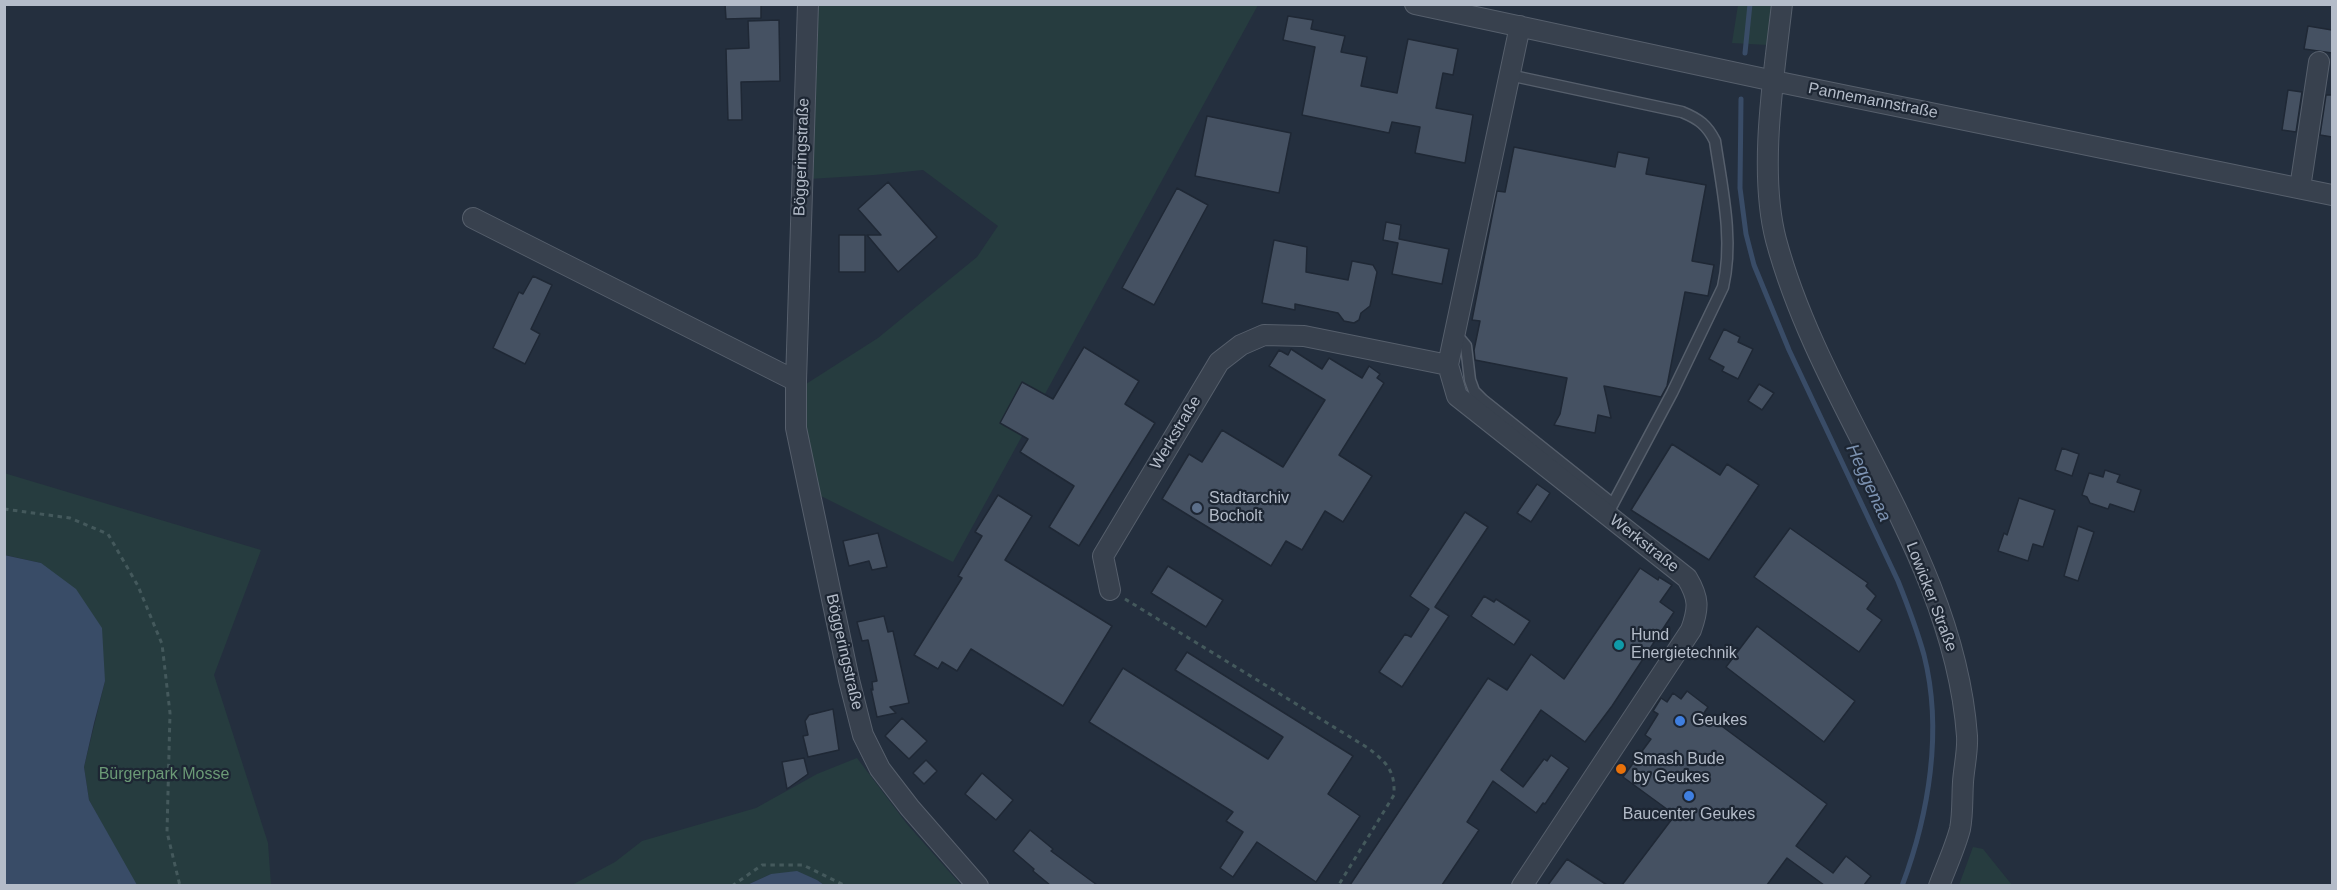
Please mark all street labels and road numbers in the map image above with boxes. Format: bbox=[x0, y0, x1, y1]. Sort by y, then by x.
street label: Pannemannstraße bbox=[1807, 79, 1939, 123]
street label: Böggeringstraße bbox=[790, 98, 814, 216]
street label: Werkstraße bbox=[1147, 393, 1205, 473]
street label: Werkstraße bbox=[1606, 511, 1682, 577]
street label: Lowicker Straße bbox=[1901, 540, 1961, 654]
street label: Böggeringstraße bbox=[821, 592, 867, 712]

